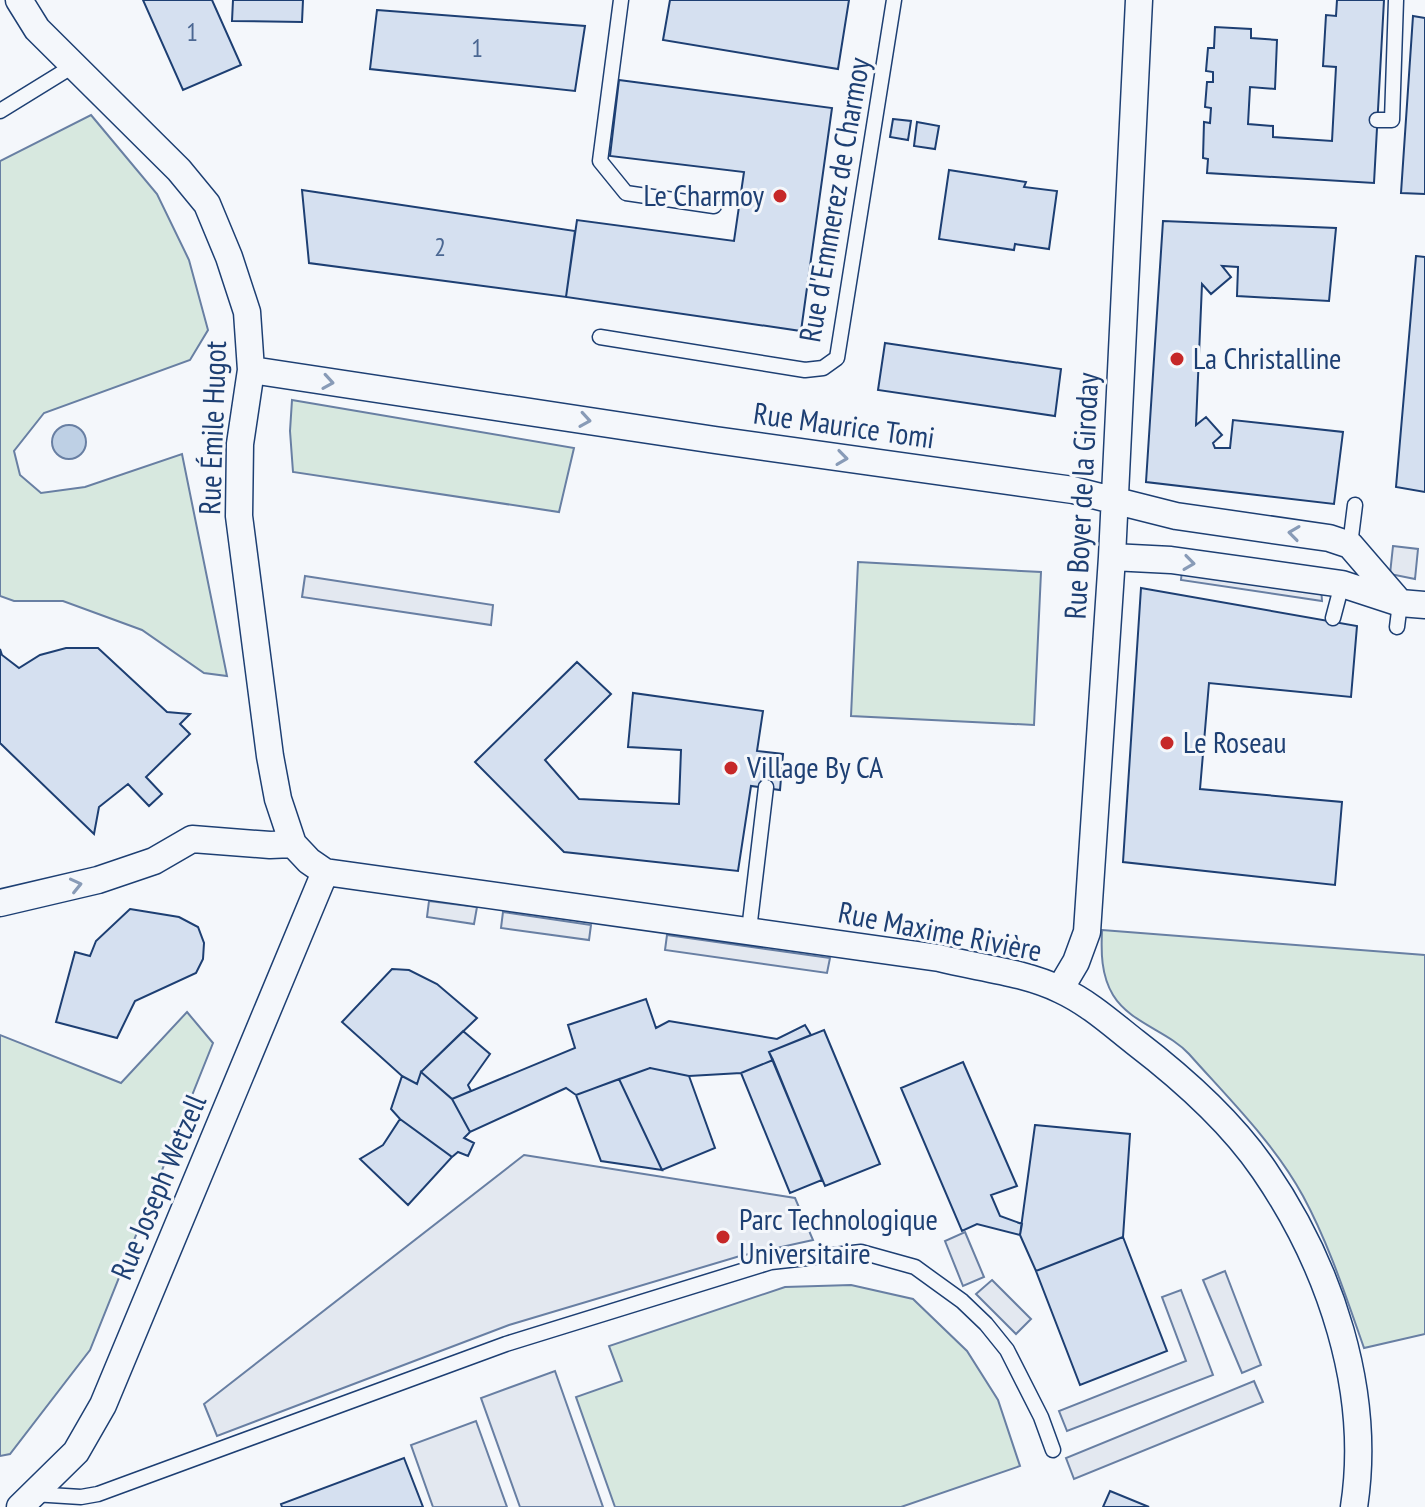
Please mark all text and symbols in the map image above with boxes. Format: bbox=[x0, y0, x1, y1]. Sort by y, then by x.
house number: 1 bbox=[186, 15, 198, 48]
house number: 1 bbox=[471, 31, 483, 64]
street label: Rue d'Emmerez de Charmoy bbox=[789, 54, 878, 345]
place label: Le Charmoy bbox=[643, 175, 765, 214]
marker: Le Charmoy bbox=[771, 187, 789, 205]
house number: 2 bbox=[434, 230, 446, 263]
place label: La Christalline bbox=[1193, 338, 1342, 377]
street label: Rue Émile Hugot bbox=[189, 340, 234, 516]
marker: La Christalline bbox=[1168, 350, 1186, 368]
street label: Rue Boyer de la Giroday bbox=[1055, 371, 1106, 620]
one-way arrow bbox=[321, 373, 335, 390]
street label: Rue Maurice Tomi bbox=[751, 393, 937, 457]
one-way arrow bbox=[578, 411, 592, 428]
one-way arrow bbox=[836, 449, 849, 466]
one-way arrow bbox=[1287, 525, 1301, 542]
one-way arrow bbox=[1183, 554, 1196, 571]
place label: Le Roseau bbox=[1183, 722, 1287, 761]
marker: Le Roseau bbox=[1158, 734, 1176, 752]
place label: Village By CA bbox=[746, 747, 884, 786]
marker: Village By CA bbox=[722, 759, 740, 777]
one-way arrow bbox=[68, 877, 82, 894]
street label: Rue Maxime Rivière bbox=[835, 892, 1045, 969]
street label: Rue Joseph Wetzell bbox=[101, 1088, 214, 1285]
place label: Parc Technologique Universitaire bbox=[739, 1199, 938, 1272]
marker: Parc Technologique Universitaire bbox=[714, 1228, 732, 1246]

